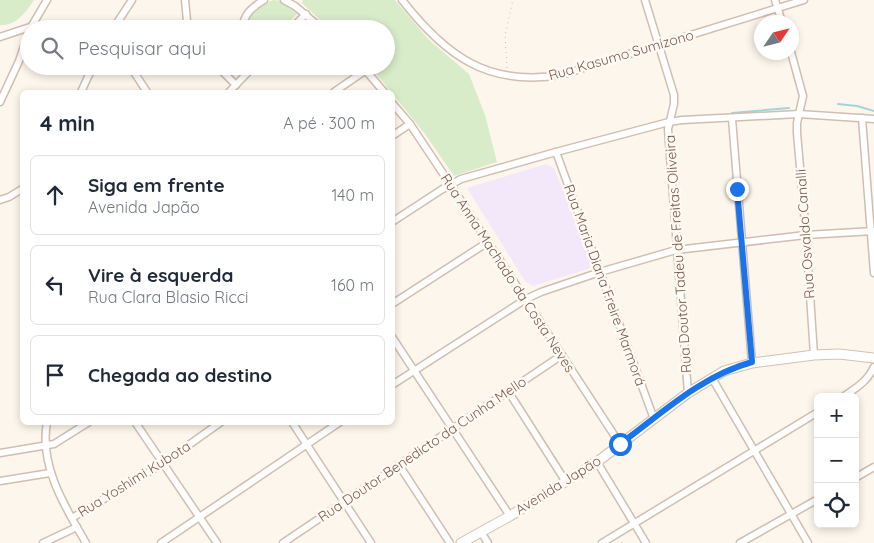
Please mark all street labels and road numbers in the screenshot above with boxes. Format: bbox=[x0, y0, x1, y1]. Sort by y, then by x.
street label: Rua Kasumo Sumizono bbox=[546, 26, 696, 84]
street label: Rua Doutor Tadeu de Freitas Oliveira bbox=[661, 134, 695, 374]
street label: Rua Osvaldo Canalli bbox=[791, 168, 819, 300]
street label: Rua Anna Machado da Costa Neves bbox=[437, 170, 579, 376]
street label: Rua Maria Diana Freire Marmorá bbox=[560, 182, 650, 388]
street label: Rua Doutor Benedicto da Cunha Mello bbox=[314, 372, 530, 526]
street label: Rua Yoshimi Kubota bbox=[74, 437, 194, 521]
street label: Avenida Japão bbox=[512, 451, 604, 519]

